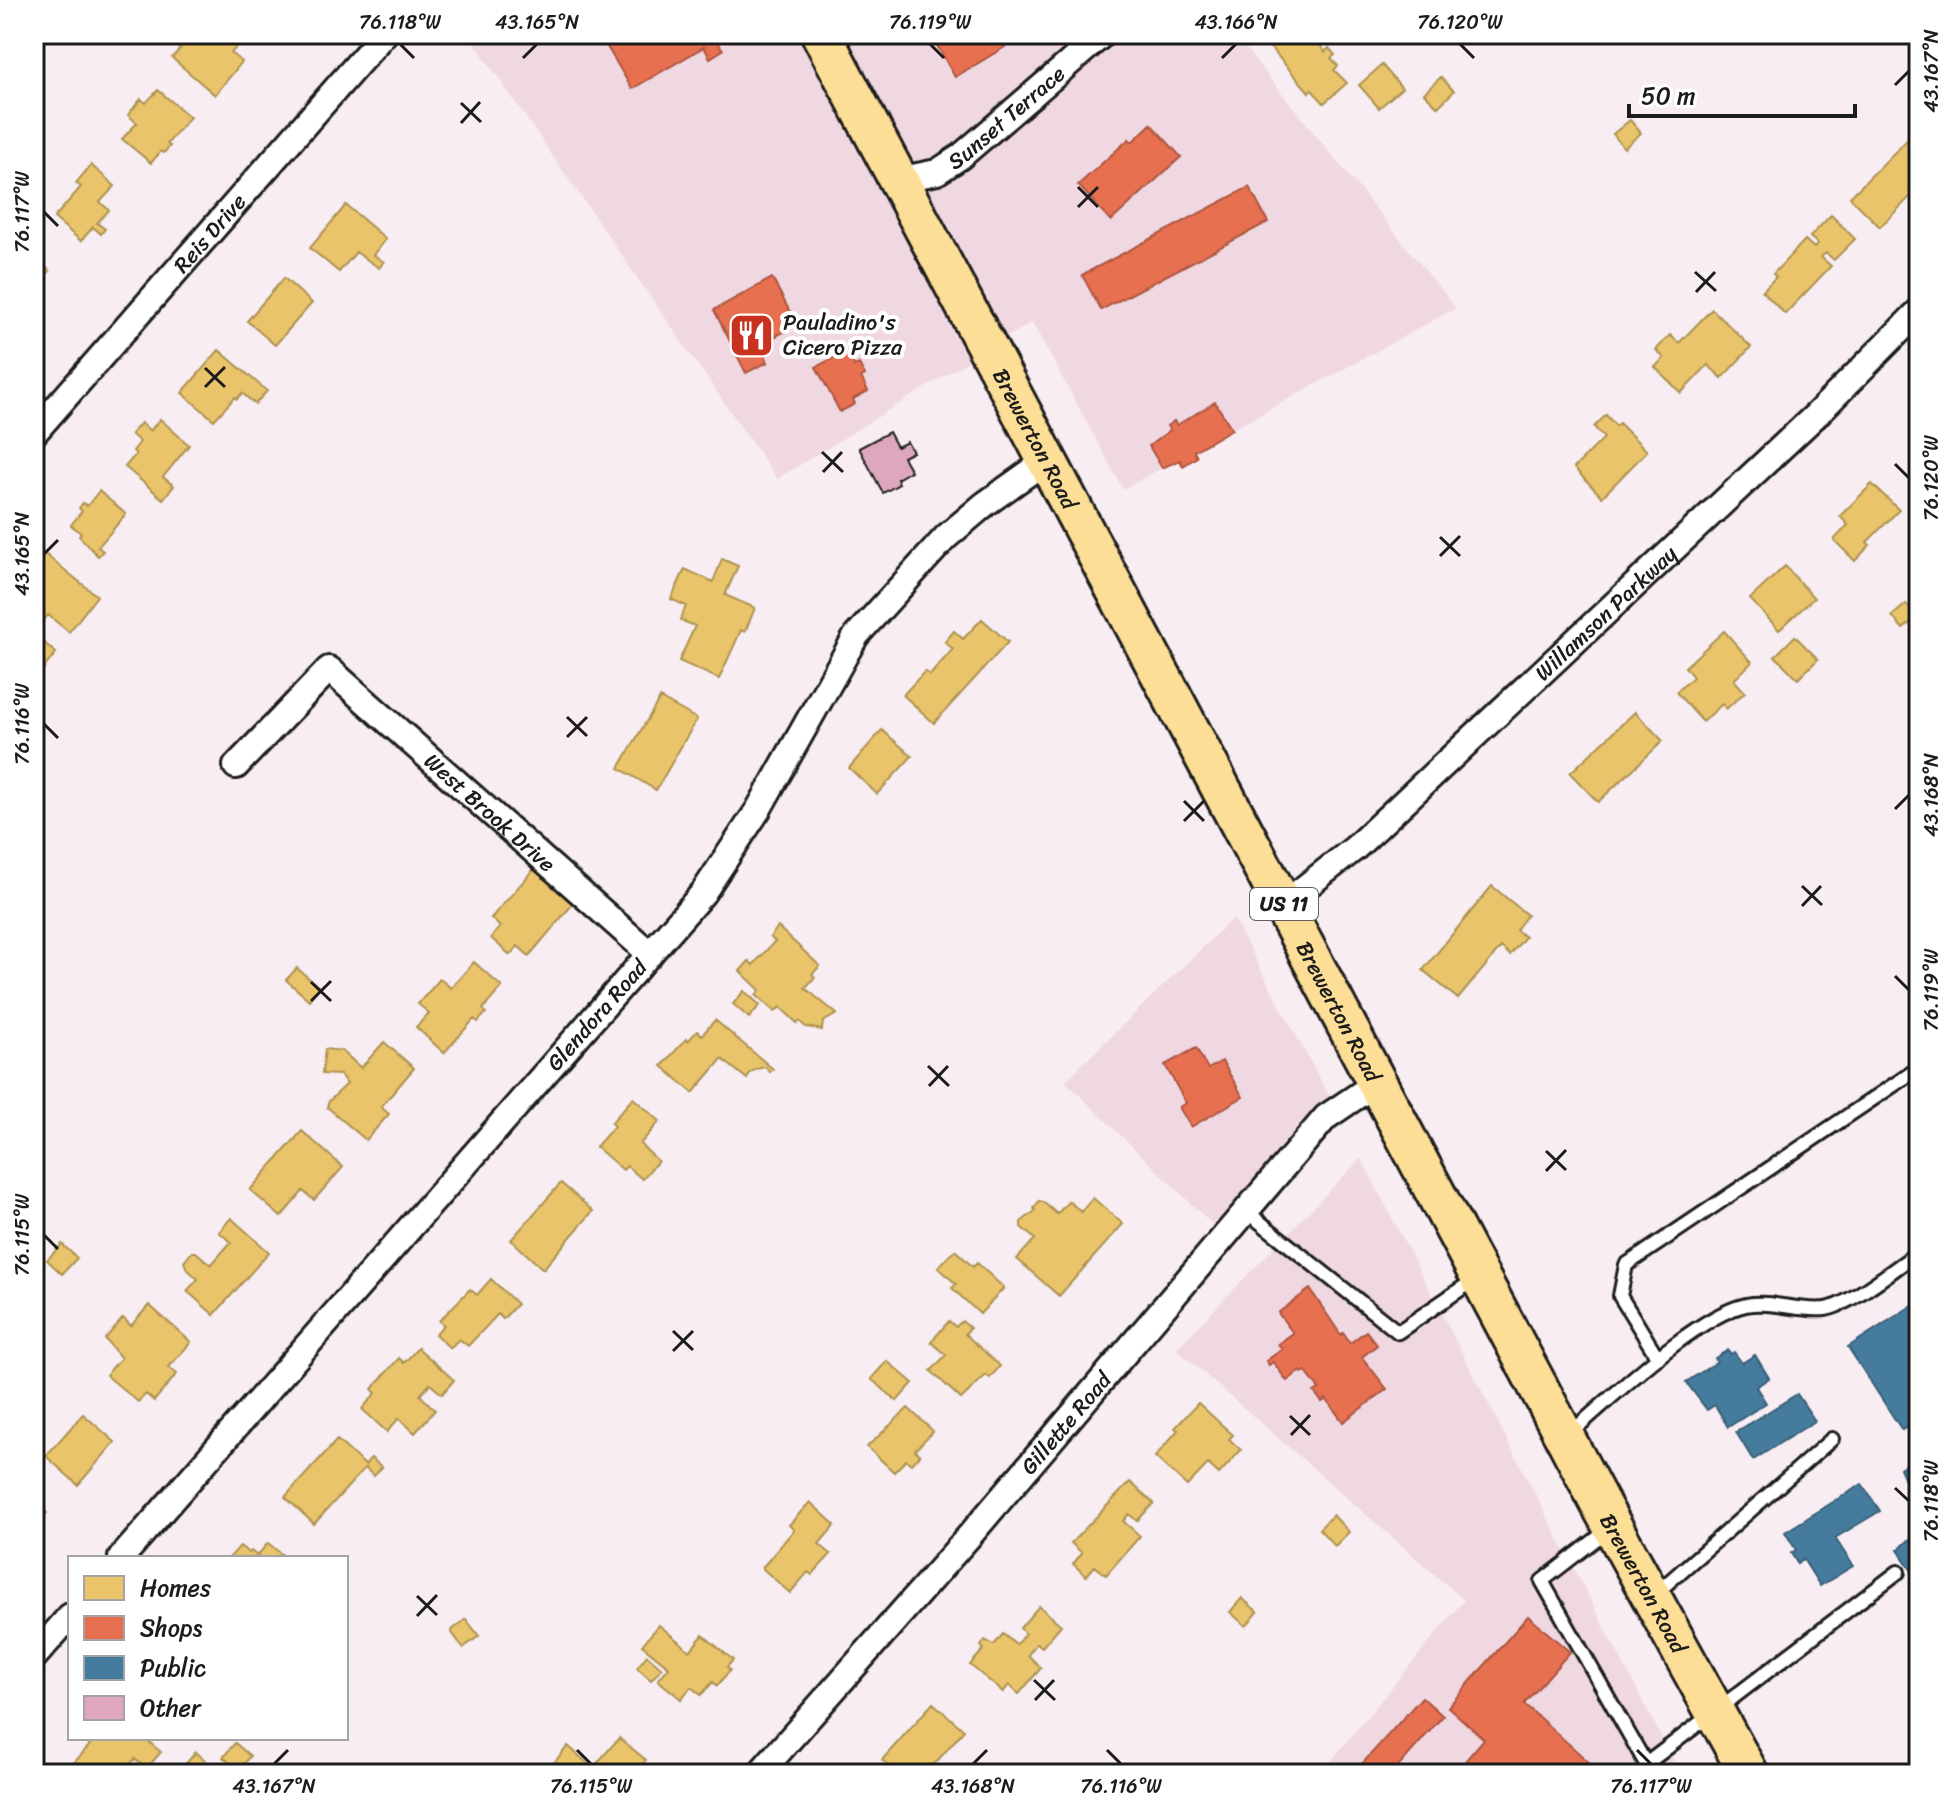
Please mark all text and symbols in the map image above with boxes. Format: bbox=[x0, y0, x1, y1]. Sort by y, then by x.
text: 76.118°W bbox=[359, 5, 442, 40]
text: 43.165°N bbox=[495, 5, 579, 40]
text: 76.119°W bbox=[889, 5, 972, 40]
text: 43.166°N bbox=[1194, 5, 1278, 40]
text: 76.120°W bbox=[1417, 5, 1503, 40]
text: 43.167°N bbox=[1914, 29, 1949, 113]
street label: Sunset Terrace bbox=[939, 55, 1074, 180]
scale bar bbox=[1629, 68, 1855, 118]
text: 50 m bbox=[1641, 75, 1696, 117]
text: 76.117°W bbox=[5, 171, 40, 253]
street label: Reis Drive bbox=[163, 184, 256, 282]
place label: Pauladino's Cicero Pizza bbox=[783, 303, 903, 367]
restaurant icon: Pauladino's Cicero Pizza bbox=[728, 311, 776, 359]
street label: Brewerton Road bbox=[982, 361, 1089, 518]
text: 76.120°W bbox=[1914, 435, 1949, 521]
text: 43.165°N bbox=[5, 512, 40, 596]
street label: Willamson Parkway bbox=[1525, 535, 1687, 691]
text: 76.116°W bbox=[5, 683, 40, 765]
street label: West Brook Drive bbox=[415, 743, 565, 882]
text: 43.168°N bbox=[1914, 753, 1949, 837]
road number: US 11 bbox=[1250, 888, 1318, 920]
street label: Brewerton Road bbox=[1285, 934, 1393, 1090]
text: 76.119°W bbox=[1914, 948, 1949, 1031]
street label: Glendora Road bbox=[536, 949, 658, 1080]
text: 76.115°W bbox=[5, 1193, 40, 1276]
street label: Gillette Road bbox=[1010, 1362, 1122, 1484]
text: 76.118°W bbox=[1914, 1459, 1949, 1542]
street label: Brewerton Road bbox=[1589, 1506, 1698, 1662]
legend bbox=[68, 1556, 348, 1740]
text: Homes bbox=[140, 1567, 211, 1609]
text: Shops bbox=[140, 1607, 203, 1649]
text: Public bbox=[140, 1647, 206, 1689]
text: Other bbox=[140, 1687, 202, 1729]
text: 43.167°N bbox=[232, 1769, 316, 1804]
text: 76.115°W bbox=[550, 1769, 633, 1804]
text: 43.168°N bbox=[931, 1769, 1015, 1804]
text: 76.116°W bbox=[1080, 1769, 1162, 1804]
text: 76.117°W bbox=[1610, 1769, 1692, 1804]

